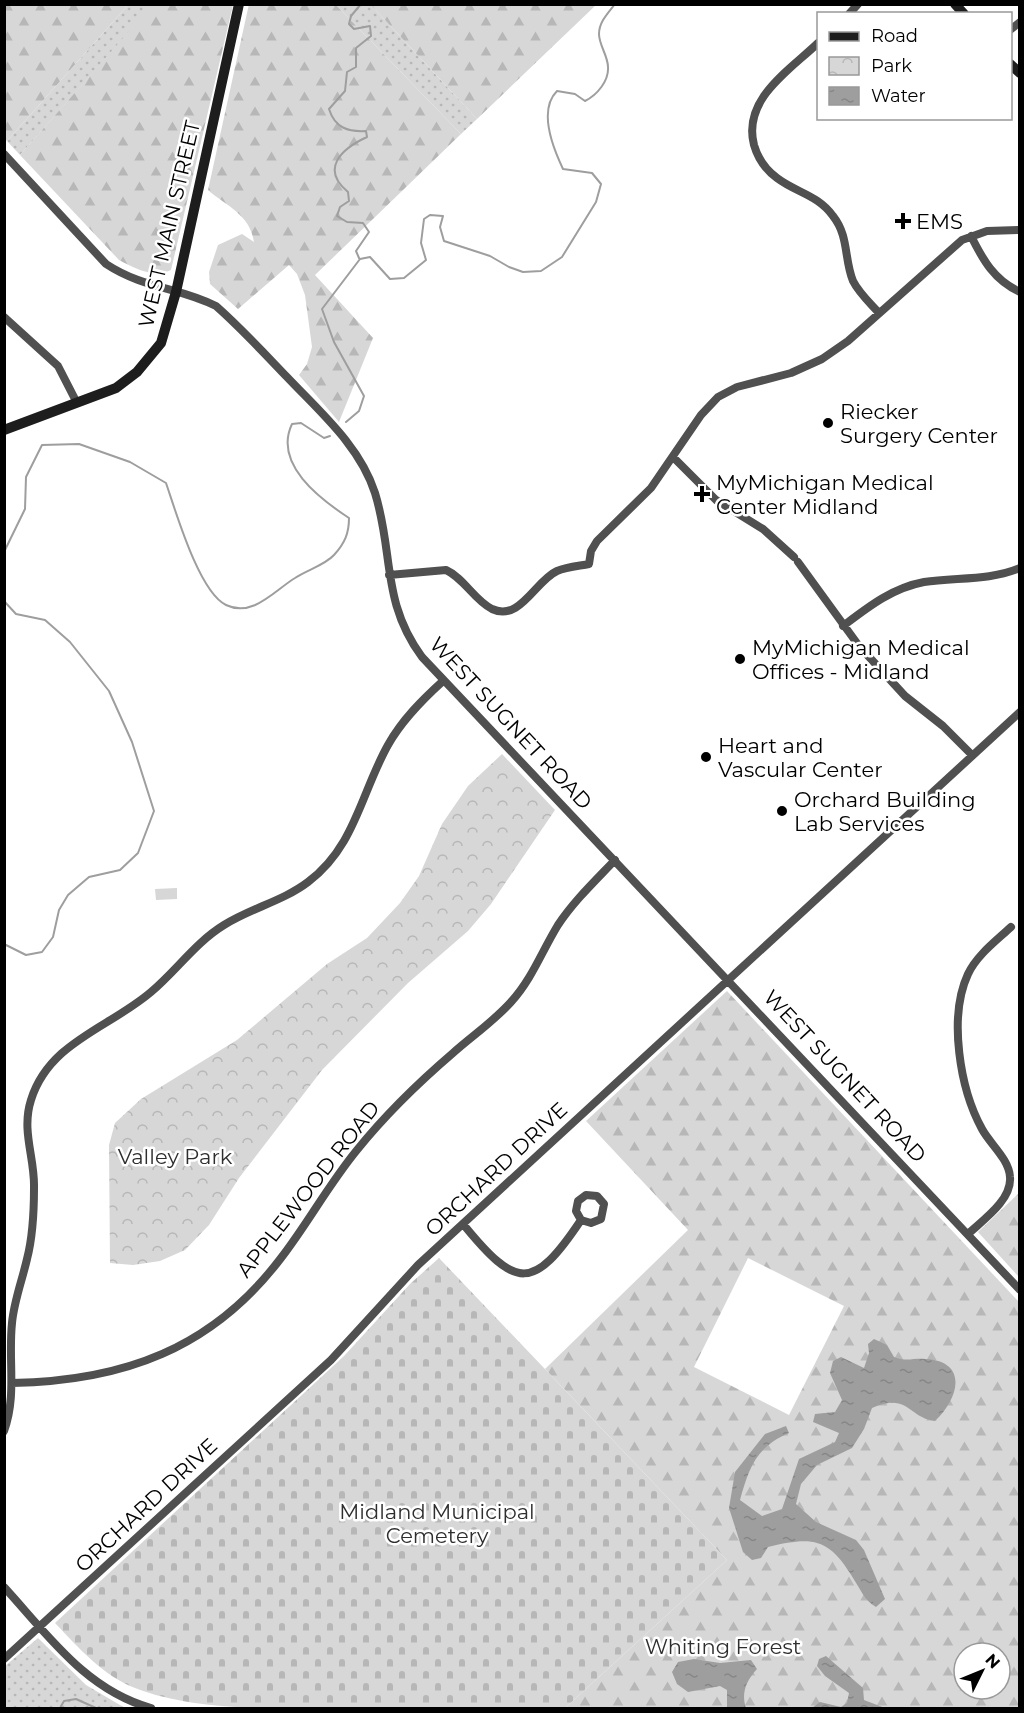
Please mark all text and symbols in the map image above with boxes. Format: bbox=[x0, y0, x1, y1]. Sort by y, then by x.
legend bbox=[817, 12, 1012, 120]
text: Road bbox=[871, 25, 918, 47]
text: Park bbox=[871, 55, 912, 77]
text: Water bbox=[871, 85, 926, 107]
street label: WEST MAIN STREET bbox=[133, 118, 205, 330]
place label: EMS bbox=[916, 209, 963, 234]
marker: EMS bbox=[894, 212, 912, 230]
place label: Riecker Surgery Center bbox=[840, 399, 998, 448]
marker: Riecker Surgery Center bbox=[821, 416, 835, 430]
place label: MyMichigan Medical Center Midland bbox=[716, 470, 934, 519]
marker: MyMichigan Medical Center Midland bbox=[693, 485, 711, 503]
street label: WEST SUGNET ROAD bbox=[425, 632, 597, 814]
place label: MyMichigan Medical Offices - Midland bbox=[752, 635, 970, 684]
marker: MyMichigan Medical Offices - Midland bbox=[733, 652, 747, 666]
place label: Heart and Vascular Center bbox=[718, 733, 883, 782]
marker: Heart and Vascular Center bbox=[699, 750, 713, 764]
place label: Orchard Building Lab Services bbox=[794, 787, 976, 836]
marker: Orchard Building Lab Services bbox=[775, 804, 789, 818]
street label: WEST SUGNET ROAD bbox=[759, 985, 931, 1167]
street label: APPLEWOOD ROAD bbox=[231, 1096, 385, 1282]
street label: ORCHARD DRIVE bbox=[420, 1097, 572, 1241]
park label: Valley Park bbox=[118, 1144, 233, 1169]
street label: ORCHARD DRIVE bbox=[70, 1433, 222, 1577]
park label: Midland Municipal Cemetery bbox=[339, 1499, 535, 1548]
park label: Whiting Forest bbox=[645, 1634, 801, 1659]
north arrow bbox=[952, 1641, 1012, 1701]
text: N bbox=[981, 1650, 1004, 1672]

